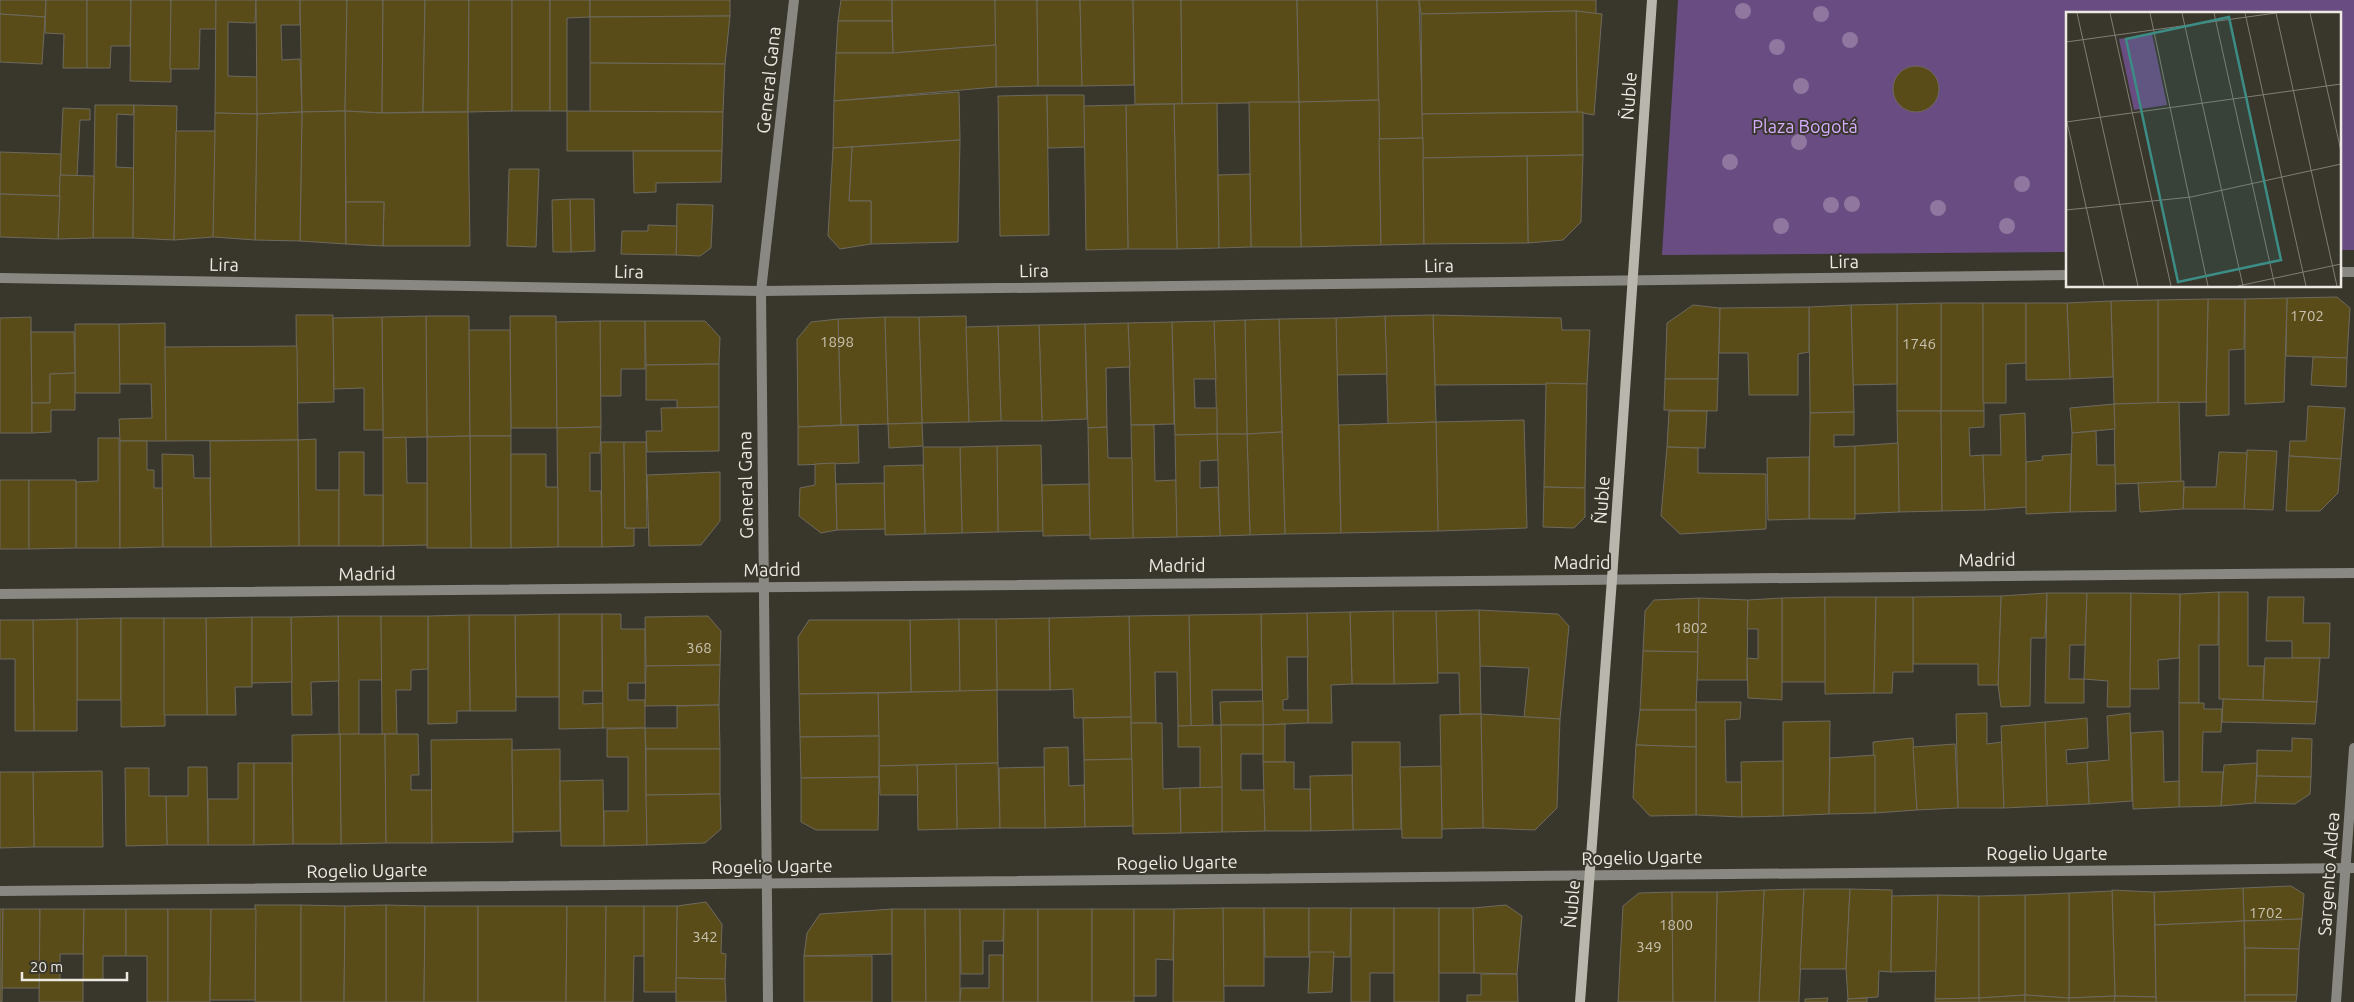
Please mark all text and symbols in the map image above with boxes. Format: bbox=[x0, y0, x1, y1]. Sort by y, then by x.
inset map bbox=[2066, 12, 2342, 288]
street label: General Gana bbox=[752, 25, 784, 134]
street label: Ñuble bbox=[1615, 71, 1640, 121]
park label: Plaza Bogotá bbox=[1752, 116, 1858, 136]
street label: Lira bbox=[1829, 251, 1859, 271]
street label: Lira bbox=[209, 254, 239, 274]
street label: Lira bbox=[1424, 255, 1454, 275]
street label: Lira bbox=[1019, 260, 1049, 280]
street label: Lira bbox=[614, 261, 644, 281]
house number: 1702 bbox=[2290, 307, 2324, 324]
house number: 1898 bbox=[820, 333, 854, 350]
house number: 1746 bbox=[1902, 335, 1936, 352]
street label: General Gana bbox=[734, 431, 756, 539]
street label: Ñuble bbox=[1588, 475, 1613, 525]
street label: Madrid bbox=[1958, 549, 2016, 569]
street label: Madrid bbox=[1553, 552, 1611, 572]
street label: Madrid bbox=[1148, 555, 1206, 575]
street label: Madrid bbox=[743, 559, 801, 579]
street label: Madrid bbox=[338, 563, 396, 583]
house number: 1802 bbox=[1674, 619, 1708, 636]
house number: 368 bbox=[686, 639, 712, 656]
street label: Sargento Aldea bbox=[2314, 811, 2342, 936]
street label: Rogelio Ugarte bbox=[1986, 843, 2108, 863]
street label: Rogelio Ugarte bbox=[1581, 846, 1703, 868]
street label: Rogelio Ugarte bbox=[1116, 851, 1238, 873]
street label: Rogelio Ugarte bbox=[711, 855, 833, 877]
street label: Rogelio Ugarte bbox=[306, 859, 428, 881]
street label: Ñuble bbox=[1558, 879, 1583, 929]
house number: 1702 bbox=[2249, 904, 2283, 921]
house number: 1800 bbox=[1659, 916, 1693, 933]
house number: 342 bbox=[692, 928, 718, 945]
house number: 349 bbox=[1636, 938, 1662, 955]
scale bar bbox=[22, 950, 128, 982]
text: 20 m bbox=[30, 958, 63, 975]

